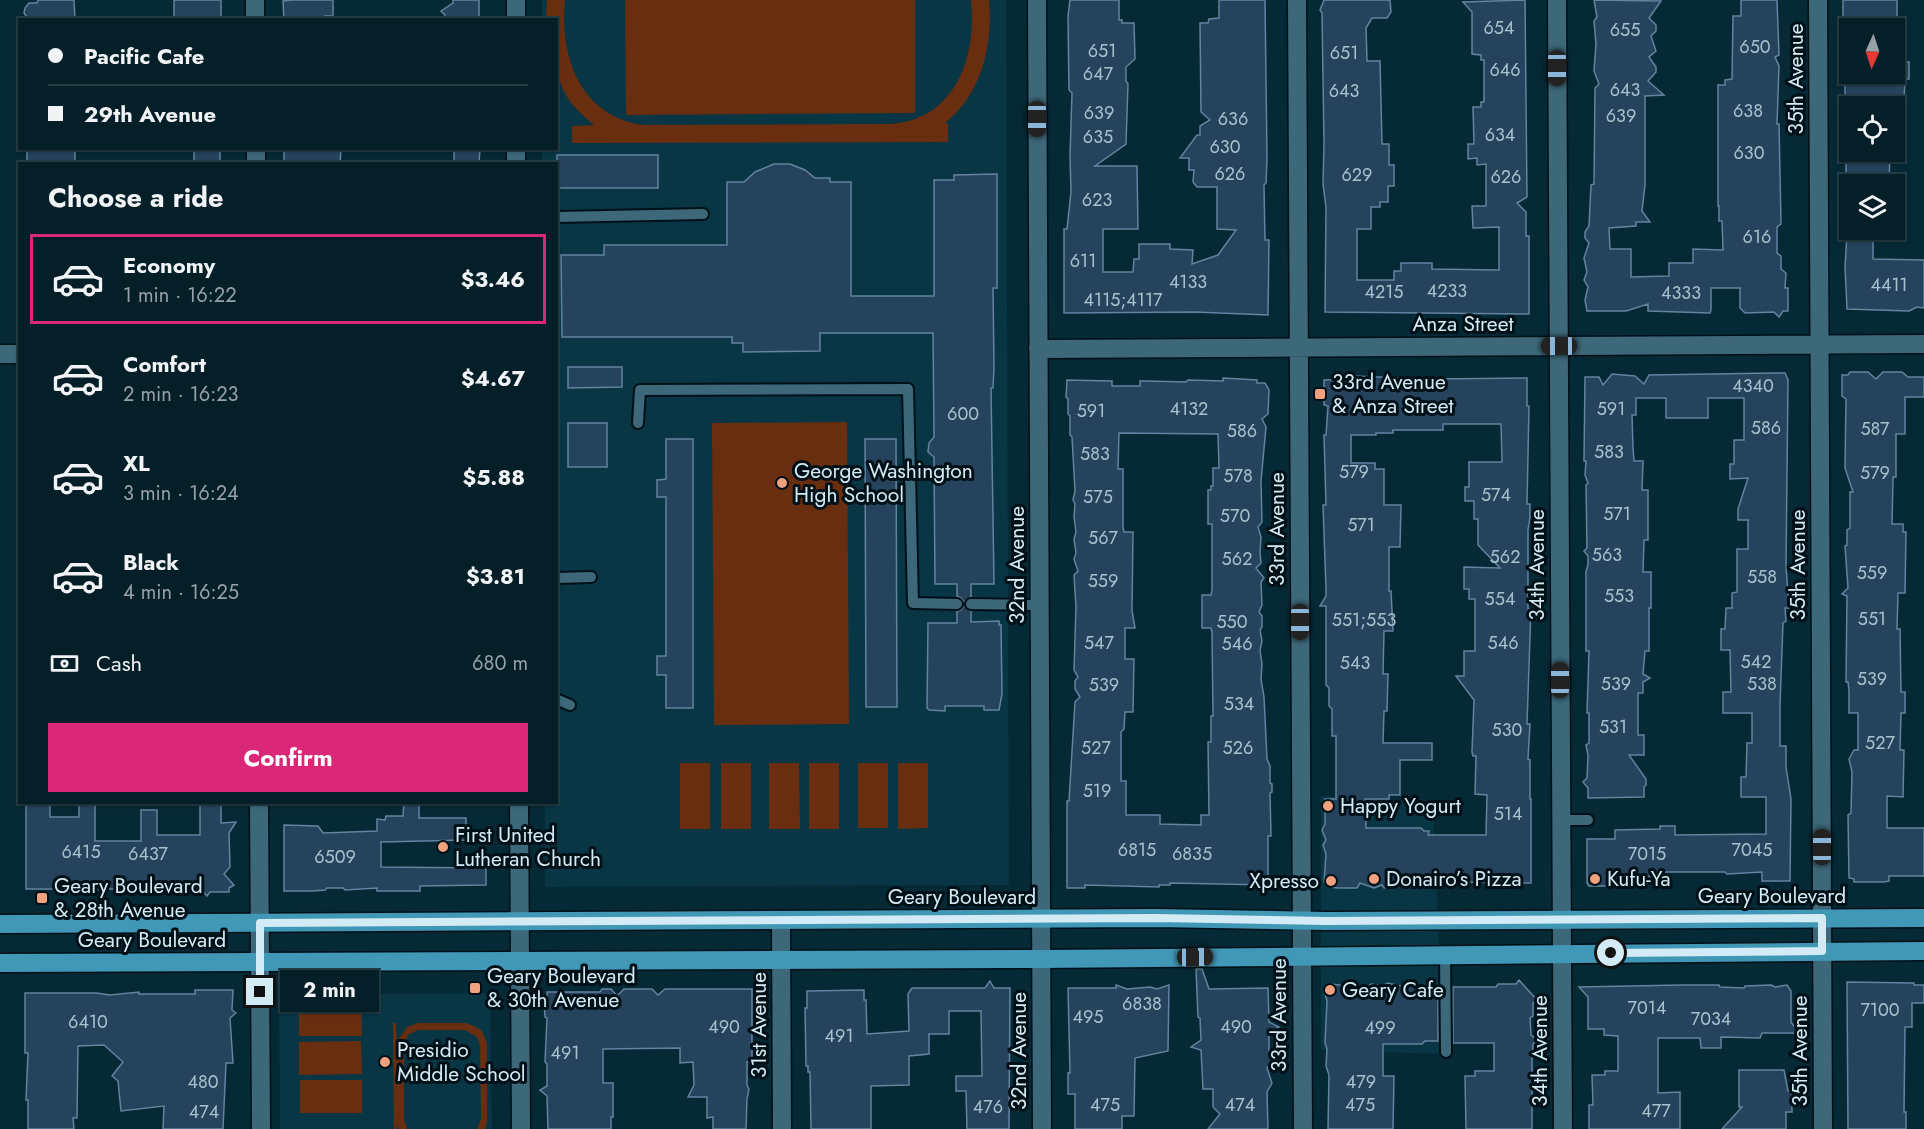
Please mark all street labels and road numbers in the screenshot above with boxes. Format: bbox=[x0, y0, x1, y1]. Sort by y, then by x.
street label: 35th Avenue bbox=[1781, 23, 1811, 135]
street label: Anza Street bbox=[1412, 309, 1514, 339]
street label: 33rd Avenue bbox=[1262, 472, 1292, 586]
street label: 32nd Avenue bbox=[1002, 506, 1032, 624]
street label: 34th Avenue bbox=[1522, 509, 1552, 621]
street label: 35th Avenue bbox=[1783, 509, 1813, 621]
street label: Geary Boulevard bbox=[1698, 881, 1846, 911]
street label: Geary Boulevard bbox=[888, 882, 1036, 912]
street label: Geary Boulevard bbox=[78, 925, 226, 955]
street label: 33rd Avenue bbox=[1264, 958, 1294, 1072]
street label: 31st Avenue bbox=[744, 972, 774, 1078]
street label: 32nd Avenue bbox=[1004, 992, 1034, 1110]
street label: 34th Avenue bbox=[1525, 995, 1555, 1107]
street label: 35th Avenue bbox=[1785, 995, 1815, 1107]

